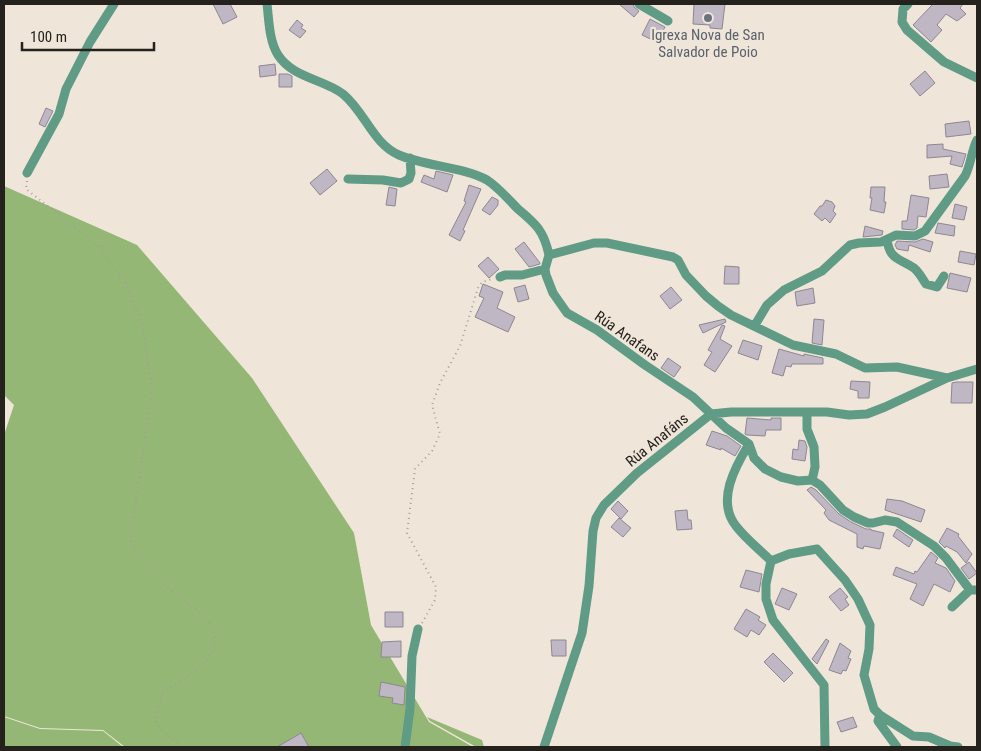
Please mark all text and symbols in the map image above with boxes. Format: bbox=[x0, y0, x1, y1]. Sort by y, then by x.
marker: Igrexa Nova de San Salvador de Poio bbox=[702, 12, 714, 24]
scale bar bbox=[22, 20, 155, 52]
place label: Igrexa Nova de San Salvador de Poio bbox=[651, 26, 765, 61]
text: 100 m bbox=[30, 28, 67, 46]
street label: Rúa Anafans bbox=[591, 307, 663, 365]
street label: Rúa Anafáns bbox=[622, 409, 692, 471]

